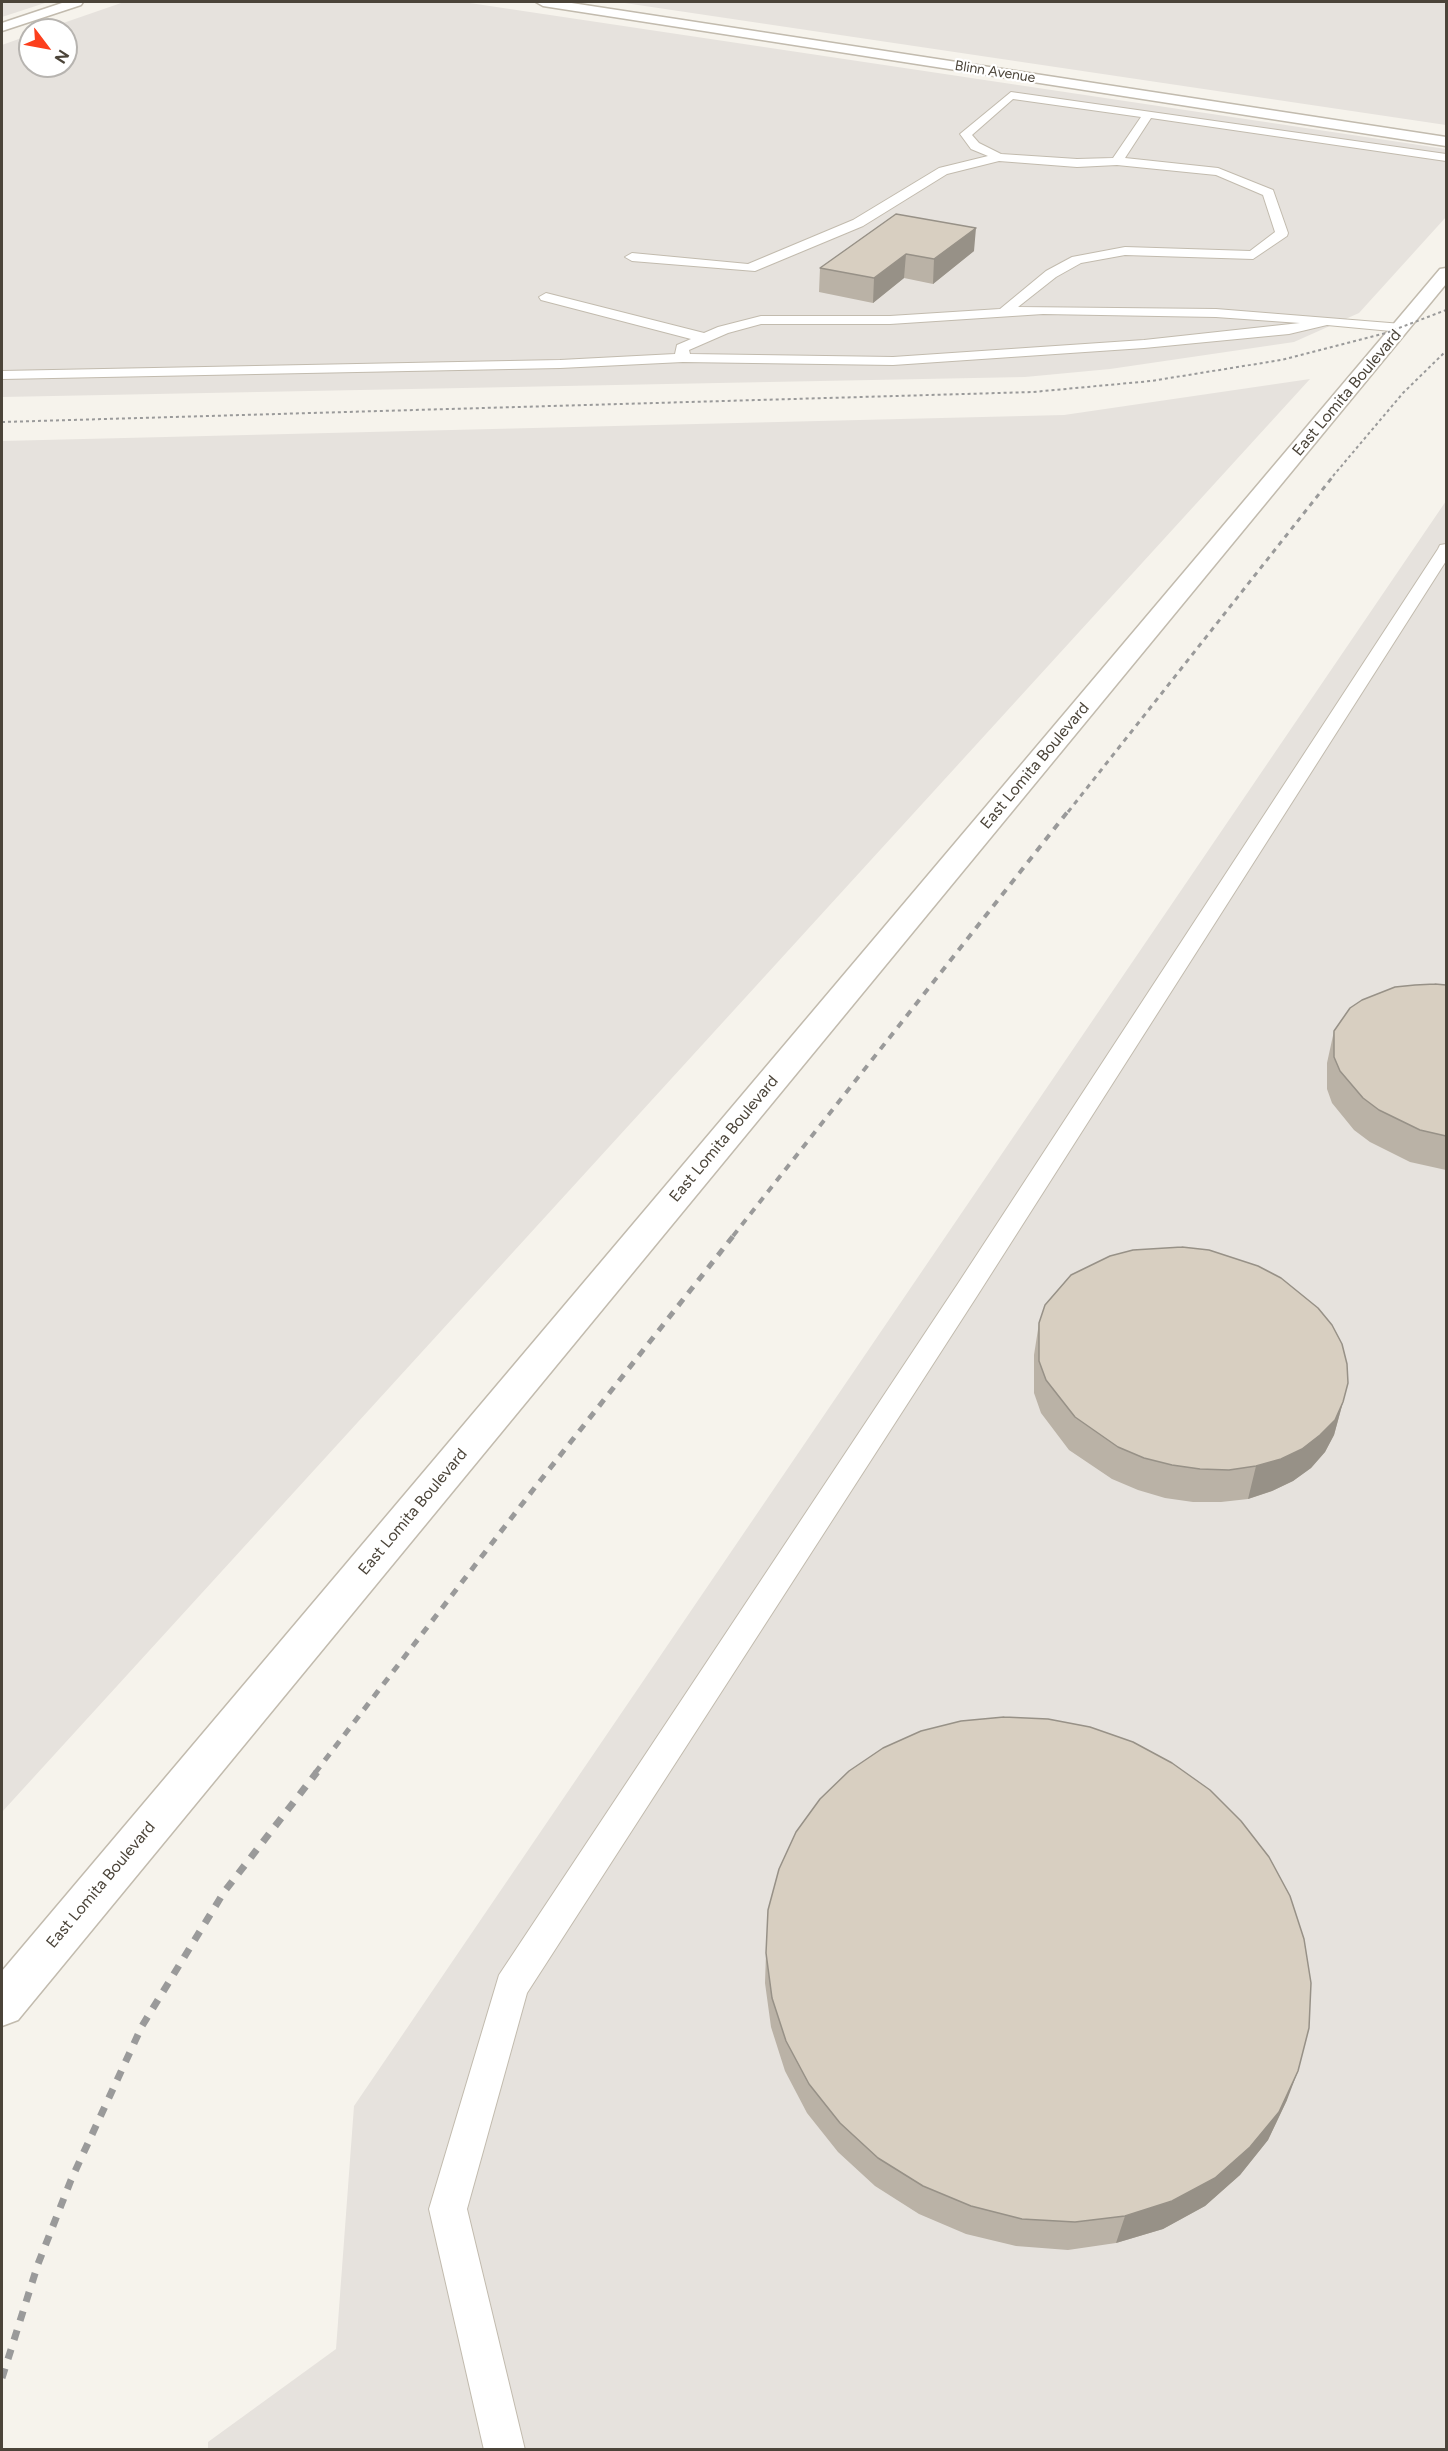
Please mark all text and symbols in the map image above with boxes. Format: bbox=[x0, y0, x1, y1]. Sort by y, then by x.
north arrow bbox=[18, 18, 78, 78]
text: N bbox=[51, 46, 73, 67]
street label: Blinn Avenue bbox=[954, 57, 1036, 87]
street label: East Lomita Boulevard bbox=[1288, 326, 1406, 460]
street label: East Lomita Boulevard bbox=[976, 699, 1094, 833]
street label: East Lomita Boulevard bbox=[665, 1072, 783, 1206]
street label: East Lomita Boulevard bbox=[354, 1445, 472, 1579]
street label: East Lomita Boulevard bbox=[42, 1818, 160, 1952]

